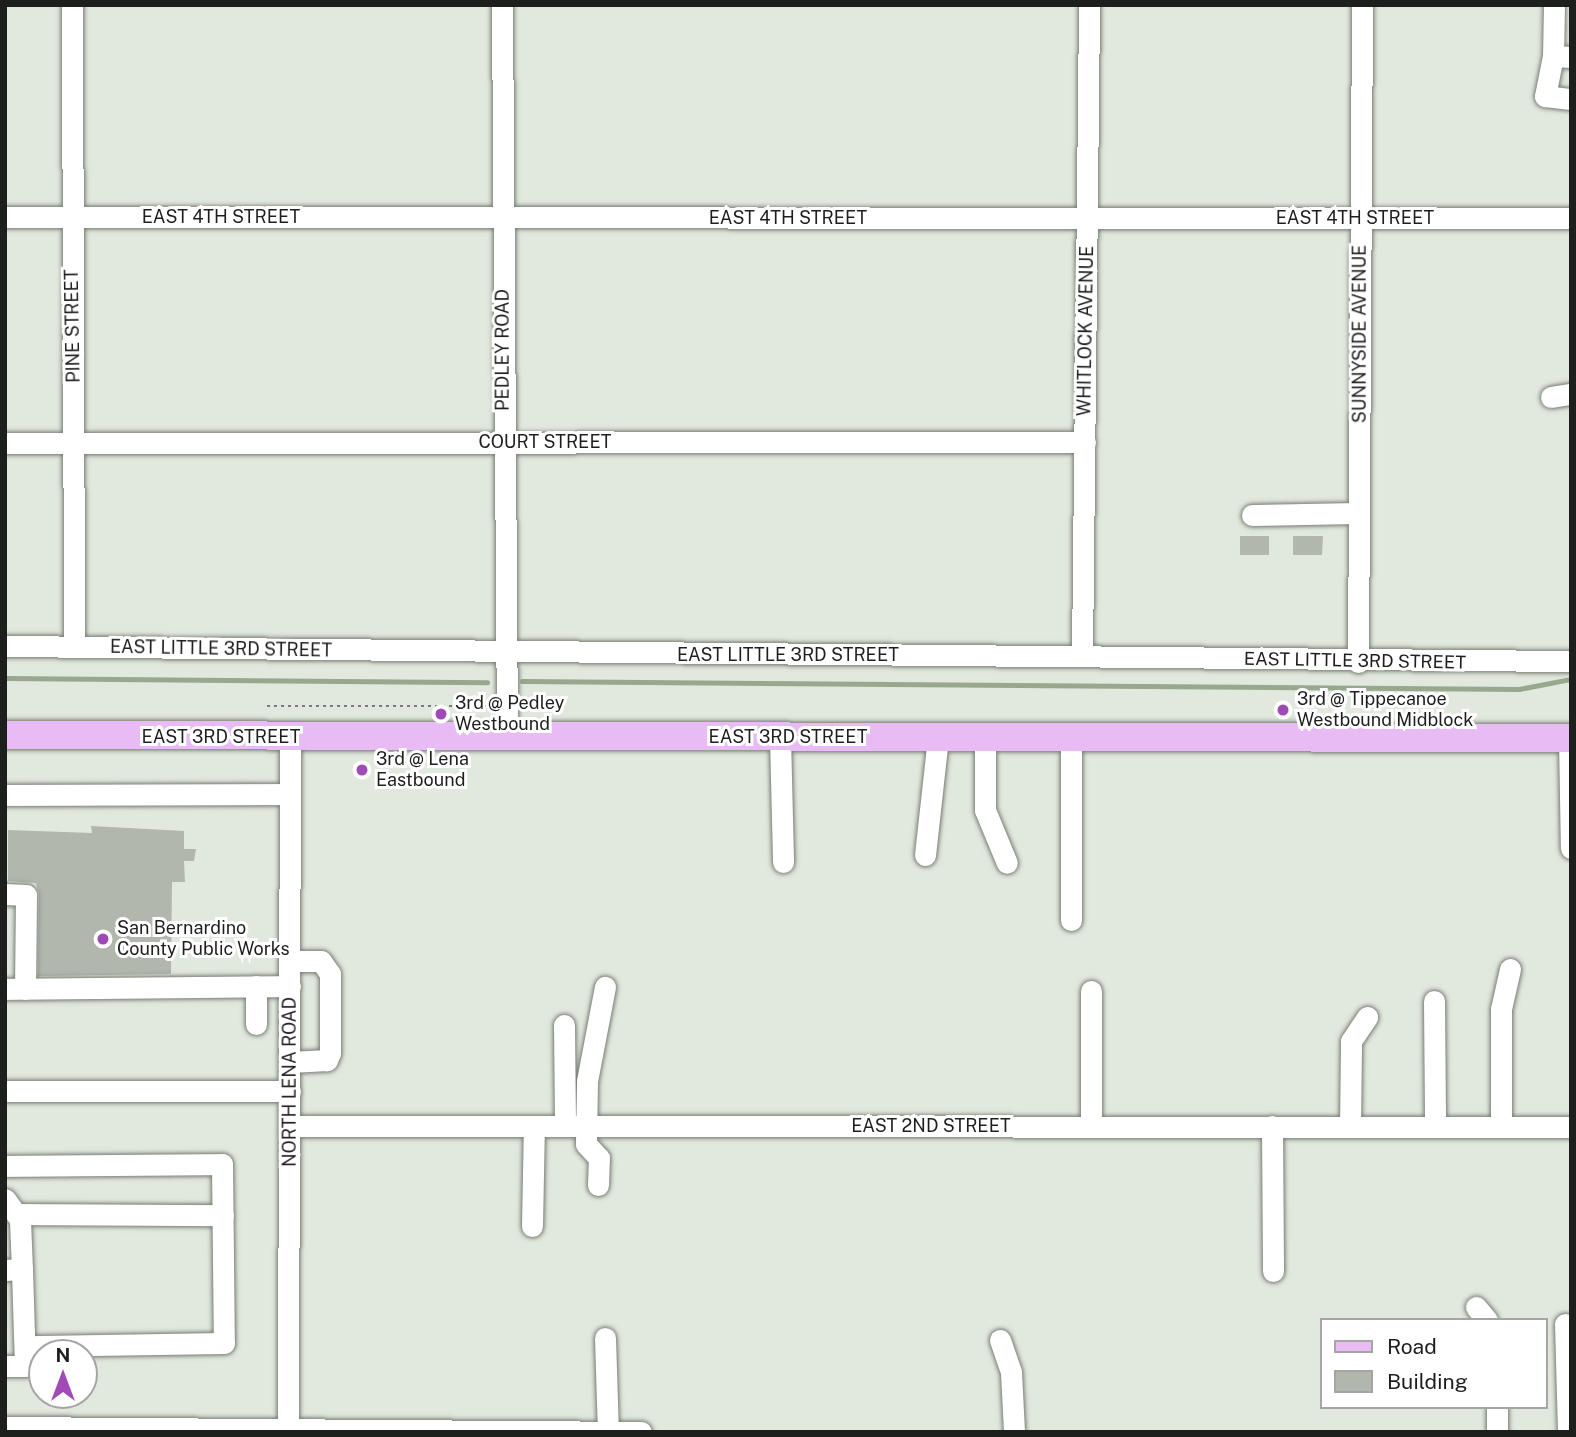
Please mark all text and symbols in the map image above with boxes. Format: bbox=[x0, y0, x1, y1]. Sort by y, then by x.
street label: EAST 4TH STREET bbox=[142, 206, 300, 228]
street label: EAST 4TH STREET bbox=[709, 207, 867, 229]
street label: EAST 4TH STREET bbox=[1276, 207, 1434, 229]
street label: SUNNYSIDE AVENUE bbox=[1349, 245, 1371, 423]
street label: WHITLOCK AVENUE bbox=[1074, 246, 1098, 416]
street label: PINE STREET bbox=[61, 269, 85, 383]
street label: PEDLEY ROAD bbox=[492, 289, 514, 411]
street label: COURT STREET bbox=[478, 431, 612, 453]
street label: EAST LITTLE 3RD STREET bbox=[110, 636, 332, 662]
street label: EAST LITTLE 3RD STREET bbox=[677, 644, 899, 666]
street label: EAST LITTLE 3RD STREET bbox=[1244, 648, 1466, 674]
place label: 3rd @ Tippecanoe Westbound Midblock bbox=[1297, 689, 1473, 732]
place label: 3rd @ Pedley Westbound bbox=[455, 693, 565, 736]
marker: 3rd @ Tippecanoe Westbound Midblock bbox=[1275, 702, 1291, 718]
marker: 3rd @ Pedley Westbound bbox=[433, 706, 449, 722]
street label: EAST 3RD STREET bbox=[142, 726, 300, 748]
street label: EAST 3RD STREET bbox=[709, 726, 867, 748]
place label: 3rd @ Lena Eastbound bbox=[376, 749, 469, 792]
marker: 3rd @ Lena Eastbound bbox=[354, 762, 370, 778]
place label: San Bernardino County Public Works bbox=[117, 918, 290, 960]
marker: San Bernardino County Public Works bbox=[95, 931, 111, 947]
street label: NORTH LENA ROAD bbox=[279, 997, 301, 1167]
street label: EAST 2ND STREET bbox=[851, 1115, 1011, 1137]
legend bbox=[1320, 1318, 1548, 1409]
text: Road bbox=[1387, 1334, 1437, 1359]
north arrow bbox=[28, 1339, 98, 1409]
text: N bbox=[56, 1344, 70, 1366]
text: Building bbox=[1387, 1369, 1468, 1394]

